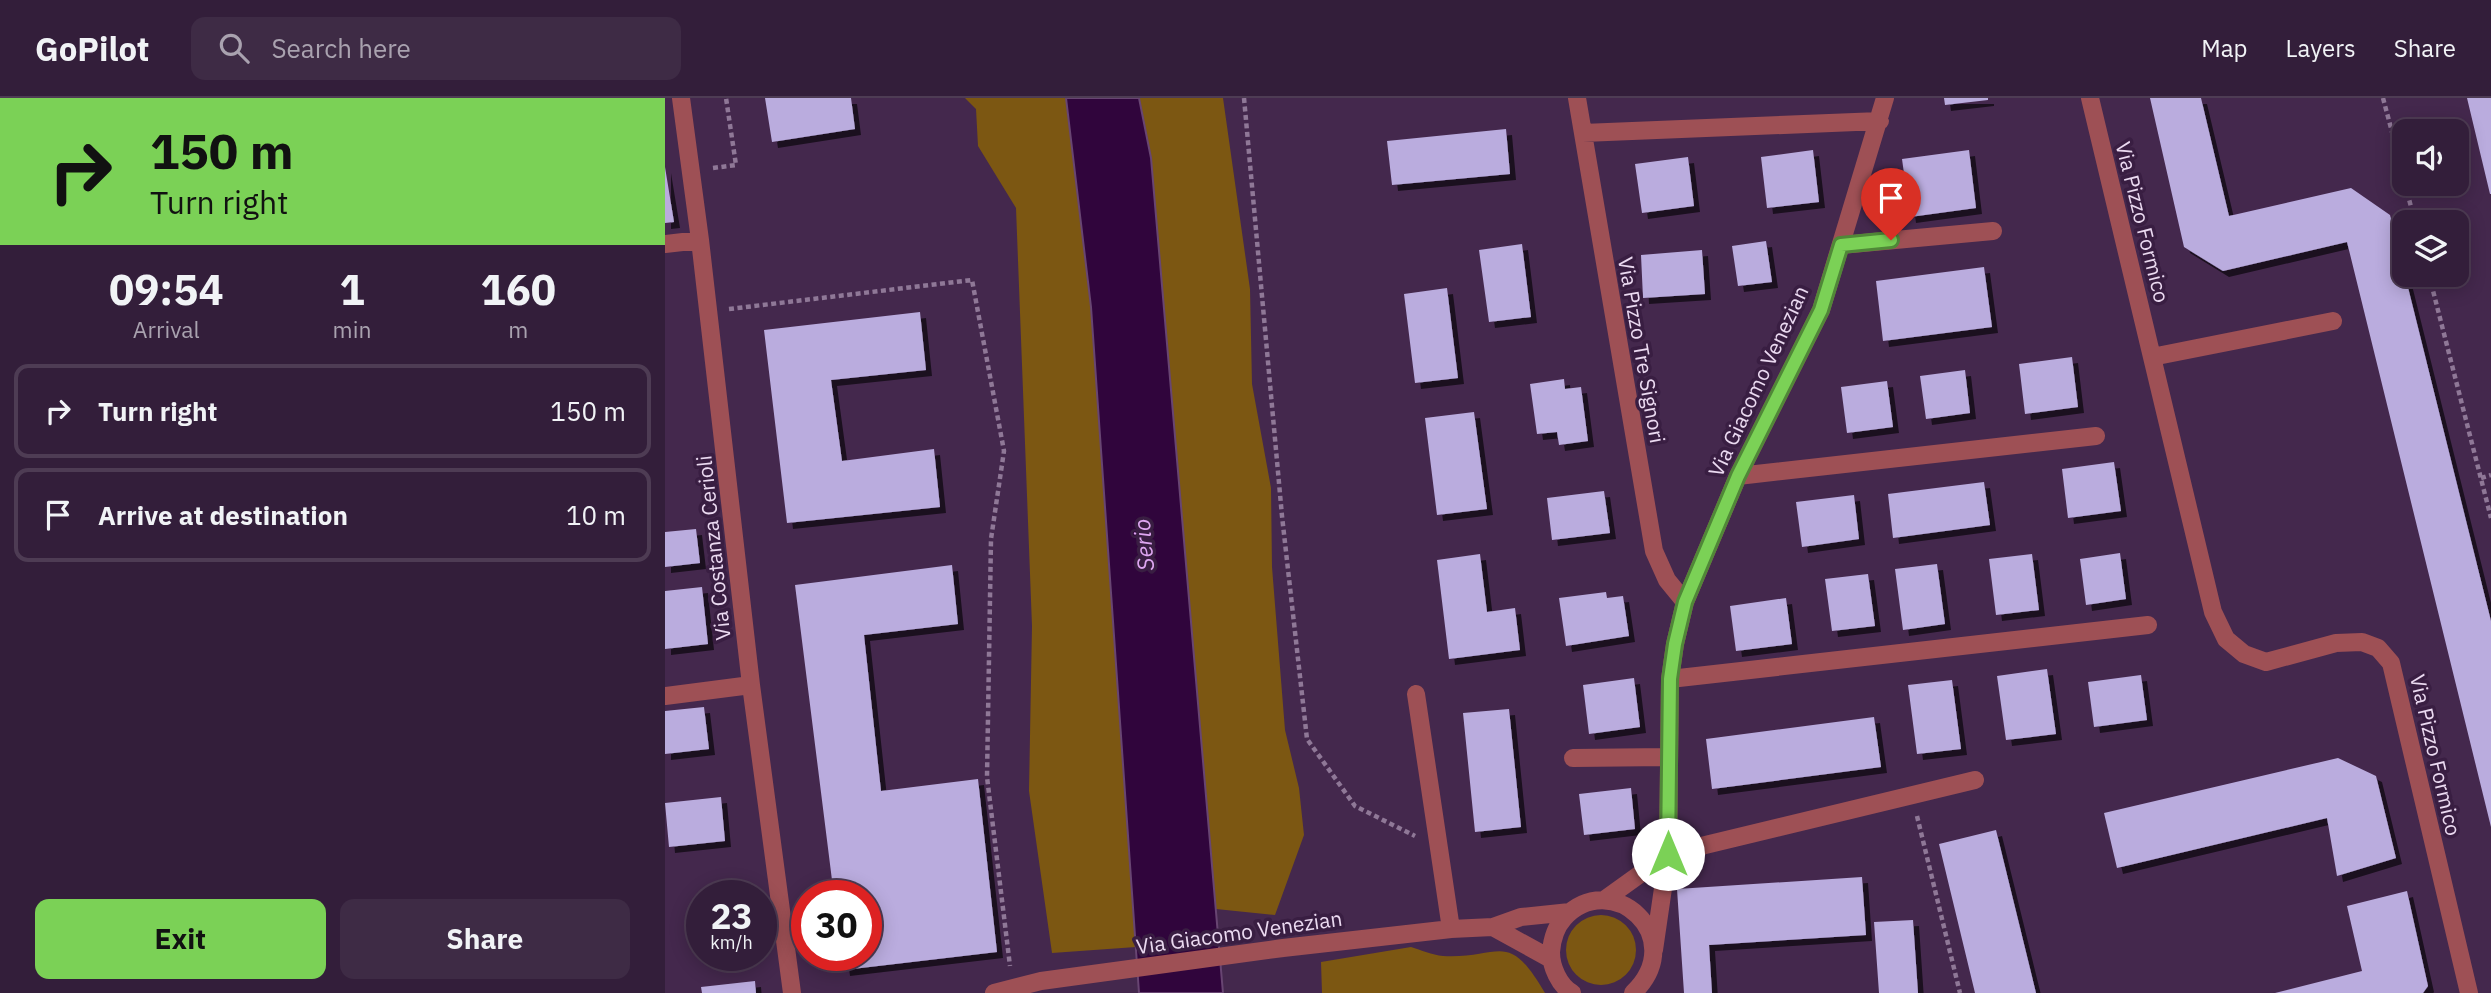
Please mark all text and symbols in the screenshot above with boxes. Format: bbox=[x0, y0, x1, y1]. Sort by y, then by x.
search box bbox=[191, 17, 681, 80]
text: GoPilot bbox=[35, 27, 149, 70]
icon: search bbox=[215, 29, 253, 67]
text: Search here bbox=[271, 31, 411, 65]
text: Map bbox=[2201, 32, 2248, 64]
text: Layers bbox=[2286, 32, 2356, 64]
text: Share bbox=[2394, 32, 2456, 64]
text: 150 m bbox=[150, 119, 294, 182]
map controls bbox=[2392, 119, 2469, 287]
button: sound bbox=[2392, 119, 2469, 196]
icon: right bbox=[35, 126, 126, 217]
street label: Via Pizzo Formico bbox=[2110, 139, 2176, 305]
pin bbox=[1861, 168, 1921, 240]
icon: arrive bbox=[1872, 179, 1910, 217]
text: Turn right bbox=[150, 181, 288, 223]
button: layers bbox=[2392, 210, 2469, 287]
street label: Via Pizzo Tre Signori bbox=[1612, 255, 1672, 445]
text: 09:54 bbox=[109, 262, 224, 317]
text: 1 bbox=[339, 262, 365, 317]
text: 160 bbox=[480, 262, 556, 317]
street label: Via Giacomo Venezian bbox=[1701, 281, 1815, 481]
text: Arrival bbox=[133, 314, 200, 344]
text: min bbox=[333, 314, 371, 344]
text: m bbox=[508, 314, 528, 344]
icon: right bbox=[39, 392, 77, 430]
text: Turn right bbox=[98, 394, 217, 428]
text: 150 m bbox=[550, 394, 626, 428]
street label: Via Costanza Cerioli bbox=[689, 454, 737, 642]
icon: arrive bbox=[39, 496, 77, 534]
text: Arrive at destination bbox=[98, 498, 348, 532]
text: 10 m bbox=[566, 498, 626, 532]
water label: Serio bbox=[1126, 518, 1160, 572]
street label: Via Pizzo Formico bbox=[2404, 672, 2468, 838]
position arrow bbox=[1631, 817, 1705, 891]
speed limit sign: 30 bbox=[791, 880, 882, 971]
text: 23 bbox=[710, 893, 753, 939]
button: Exit bbox=[35, 899, 326, 979]
button: Share bbox=[340, 899, 630, 979]
street label: Via Giacomo Venezian bbox=[1134, 904, 1344, 960]
text: km/h bbox=[710, 931, 753, 954]

